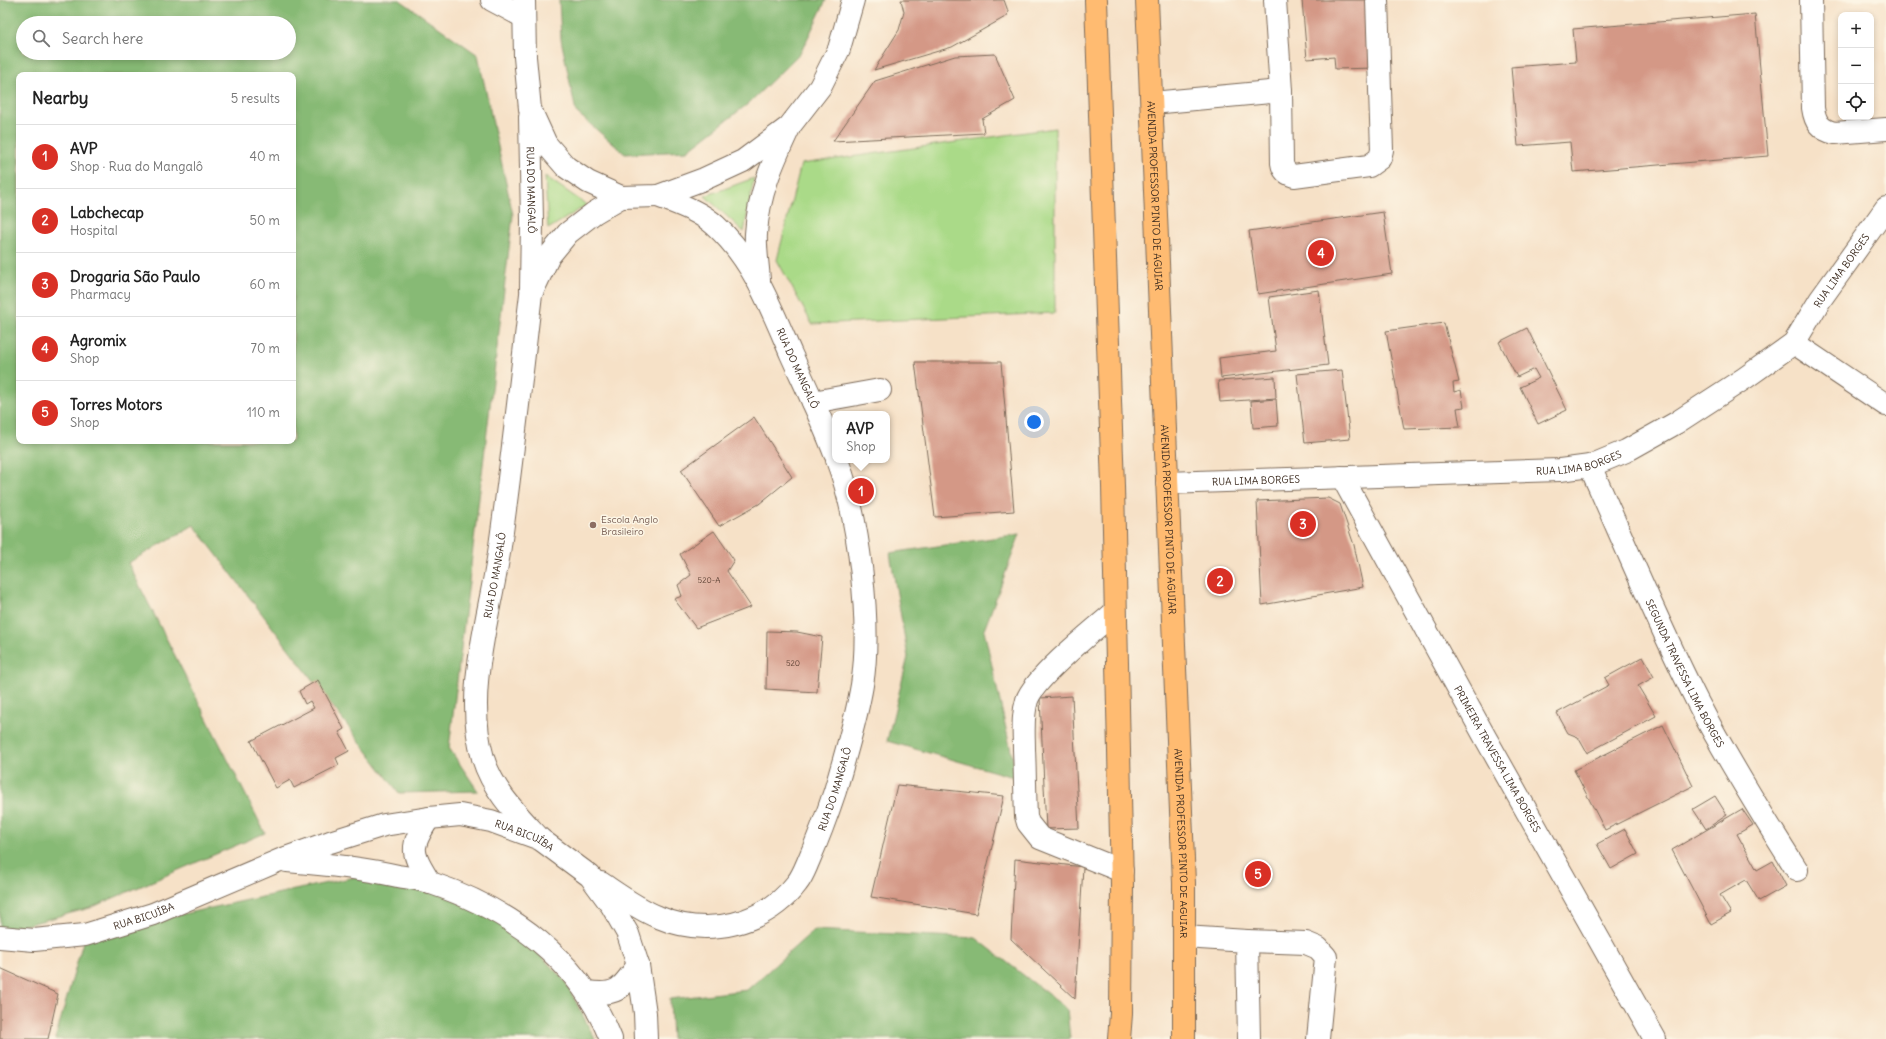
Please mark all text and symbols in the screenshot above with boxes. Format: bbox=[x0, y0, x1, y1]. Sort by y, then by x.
map controls bbox=[1838, 12, 1874, 120]
button: + bbox=[1838, 12, 1874, 48]
search box bbox=[16, 16, 296, 60]
icon: search bbox=[30, 27, 52, 49]
text: Search here bbox=[62, 29, 143, 48]
button: − bbox=[1838, 48, 1874, 84]
button: locate bbox=[1838, 84, 1874, 120]
text: Nearby bbox=[32, 87, 88, 109]
text: 5 results bbox=[231, 90, 280, 107]
street label: AVENIDA PROFESSOR PINTO DE AGUIAR bbox=[1145, 101, 1166, 292]
text: AVP bbox=[70, 139, 98, 158]
street label: RUA DO MANGALÔ bbox=[524, 146, 539, 234]
text: 1 bbox=[42, 148, 48, 165]
text: 40 m bbox=[249, 148, 280, 165]
text: Shop · Rua do Mangalô bbox=[70, 158, 203, 175]
text: Labchecap bbox=[70, 203, 144, 222]
text: 2 bbox=[41, 212, 49, 229]
text: 50 m bbox=[249, 212, 280, 229]
text: Hospital bbox=[70, 222, 118, 239]
street label: RUA LIMA BORGES bbox=[1810, 231, 1872, 310]
pin: 4 bbox=[1308, 238, 1334, 268]
text: Drogaria São Paulo bbox=[70, 267, 200, 286]
text: 3 bbox=[41, 276, 49, 293]
text: 60 m bbox=[249, 276, 280, 293]
text: Pharmacy bbox=[70, 286, 131, 303]
street label: RUA DO MANGALÔ bbox=[774, 326, 822, 411]
text: Agromix bbox=[70, 331, 126, 350]
text: 4 bbox=[41, 340, 49, 357]
text: 70 m bbox=[251, 340, 280, 357]
text: Shop bbox=[70, 350, 99, 367]
text: Torres Motors bbox=[70, 395, 162, 414]
text: 5 bbox=[41, 404, 49, 421]
text: 110 m bbox=[247, 404, 280, 421]
popup bbox=[832, 411, 890, 463]
your location bbox=[1024, 412, 1044, 432]
text: Shop bbox=[70, 414, 99, 431]
text: AVP bbox=[846, 419, 874, 438]
street label: AVENIDA PROFESSOR PINTO DE AGUIAR bbox=[1158, 424, 1179, 615]
text: Shop bbox=[846, 438, 876, 455]
street label: RUA LIMA BORGES bbox=[1536, 447, 1624, 477]
street label: RUA LIMA BORGES bbox=[1212, 472, 1301, 488]
pin: 1 bbox=[848, 476, 874, 506]
pin: 3 bbox=[1290, 509, 1316, 539]
place label: Escola Anglo Brasileiro bbox=[601, 513, 658, 538]
marker: Escola Anglo Brasileiro bbox=[588, 520, 598, 530]
street label: RUA DO MANGALÔ bbox=[480, 531, 508, 619]
pin: 2 bbox=[1207, 566, 1233, 596]
house number: 520-A bbox=[698, 575, 720, 585]
street label: SEGUNDA TRAVESSA LIMA BORGES bbox=[1643, 597, 1728, 750]
house number: 520 bbox=[786, 658, 800, 668]
street label: PRIMEIRA TRAVESSA LIMA BORGES bbox=[1451, 683, 1544, 835]
street label: RUA DO MANGALÔ bbox=[815, 745, 854, 833]
street label: AVENIDA PROFESSOR PINTO DE AGUIAR bbox=[1172, 748, 1191, 939]
street label: RUA BICUÍBA bbox=[493, 817, 557, 854]
pin: 5 bbox=[1245, 859, 1271, 889]
street label: RUA BICUÍBA bbox=[112, 899, 177, 932]

